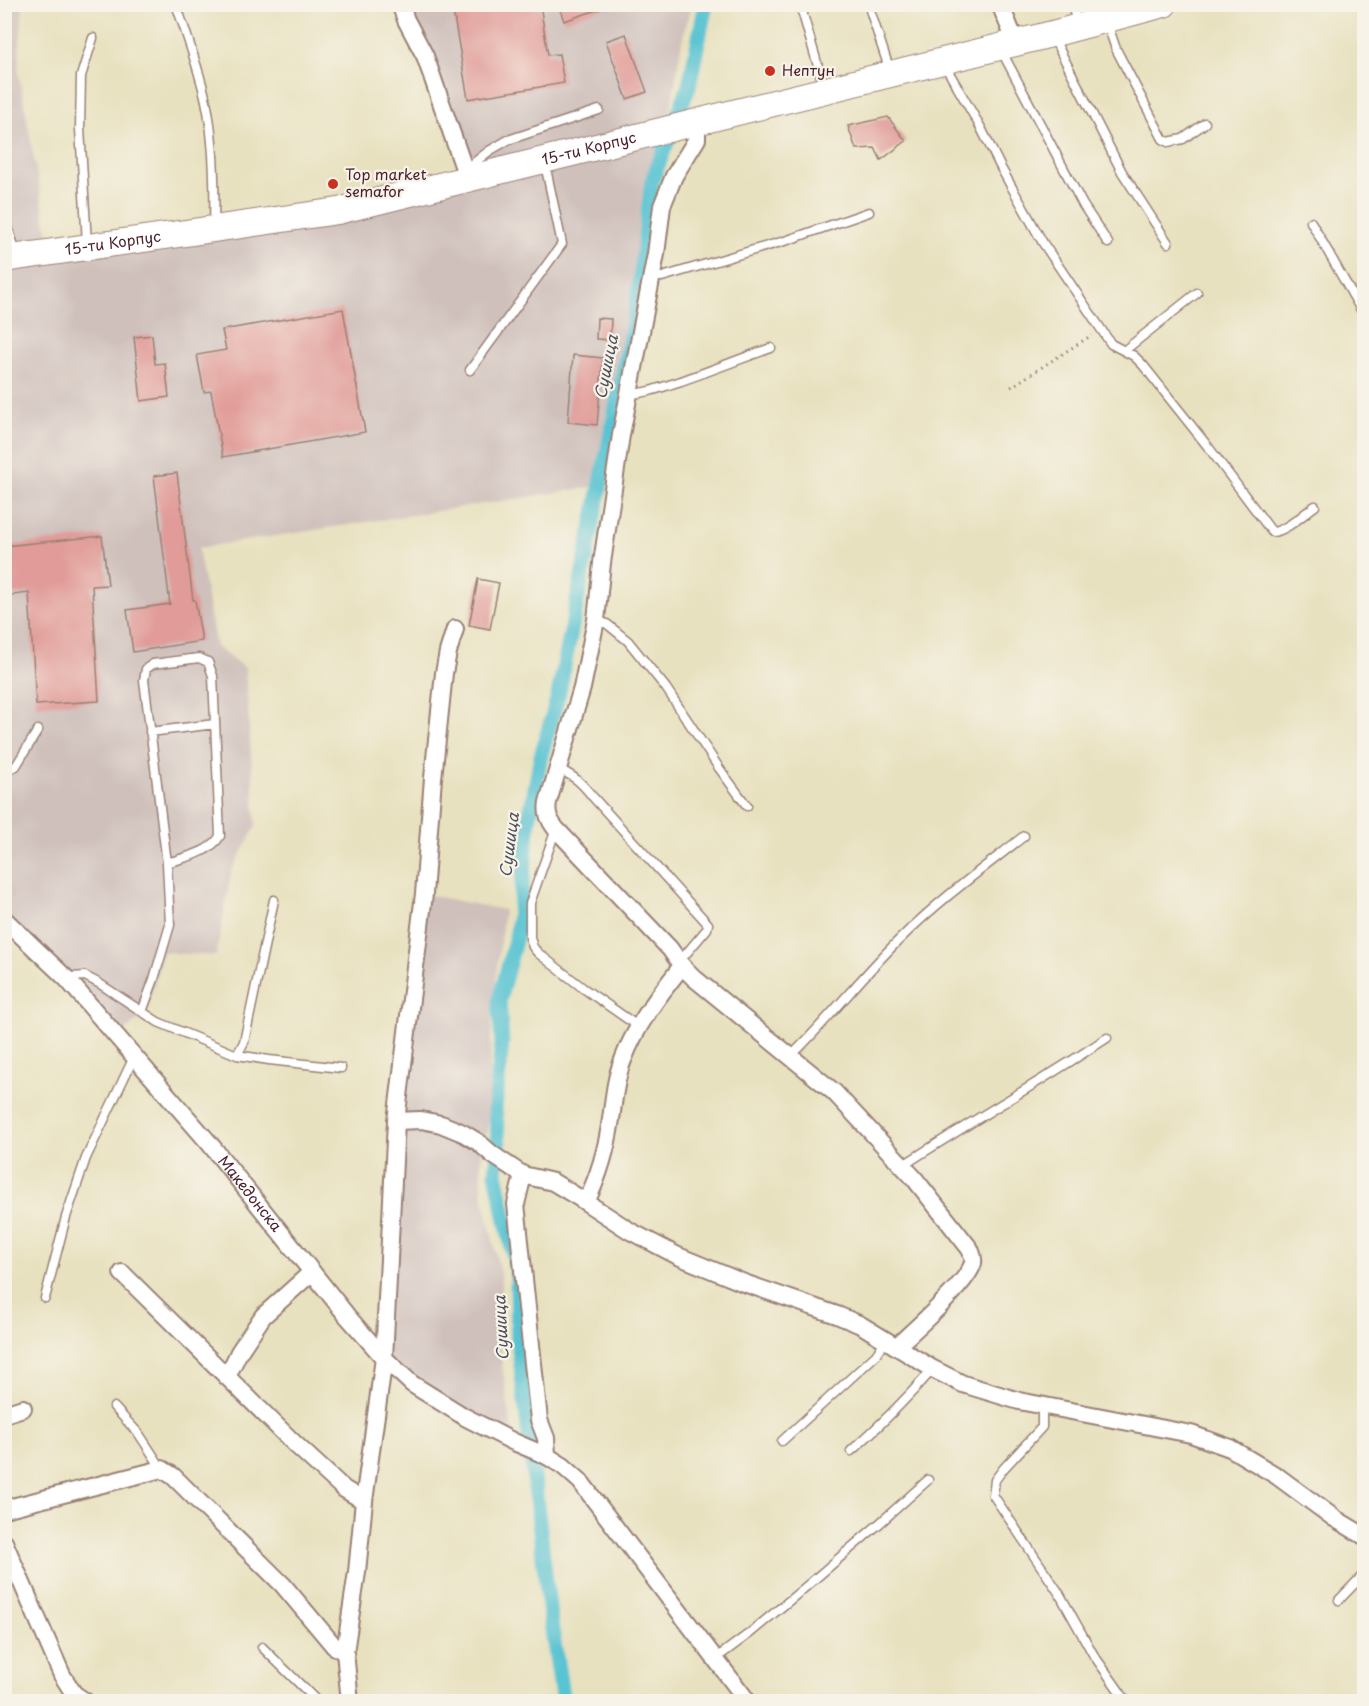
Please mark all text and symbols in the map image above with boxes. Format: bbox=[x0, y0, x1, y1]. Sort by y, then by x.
place label: Нептун bbox=[782, 58, 835, 81]
marker: Нептун bbox=[763, 64, 777, 78]
street label: 15-ти Корпус bbox=[539, 124, 638, 170]
place label: Top market semafor bbox=[345, 162, 427, 202]
marker: Top market semafor bbox=[326, 177, 340, 191]
street label: 15-ти Корпус bbox=[63, 224, 162, 260]
water label: Сушица bbox=[587, 332, 623, 401]
water label: Сушица bbox=[492, 810, 524, 879]
street label: Македонска bbox=[213, 1150, 289, 1236]
water label: Сушица bbox=[486, 1294, 514, 1361]

